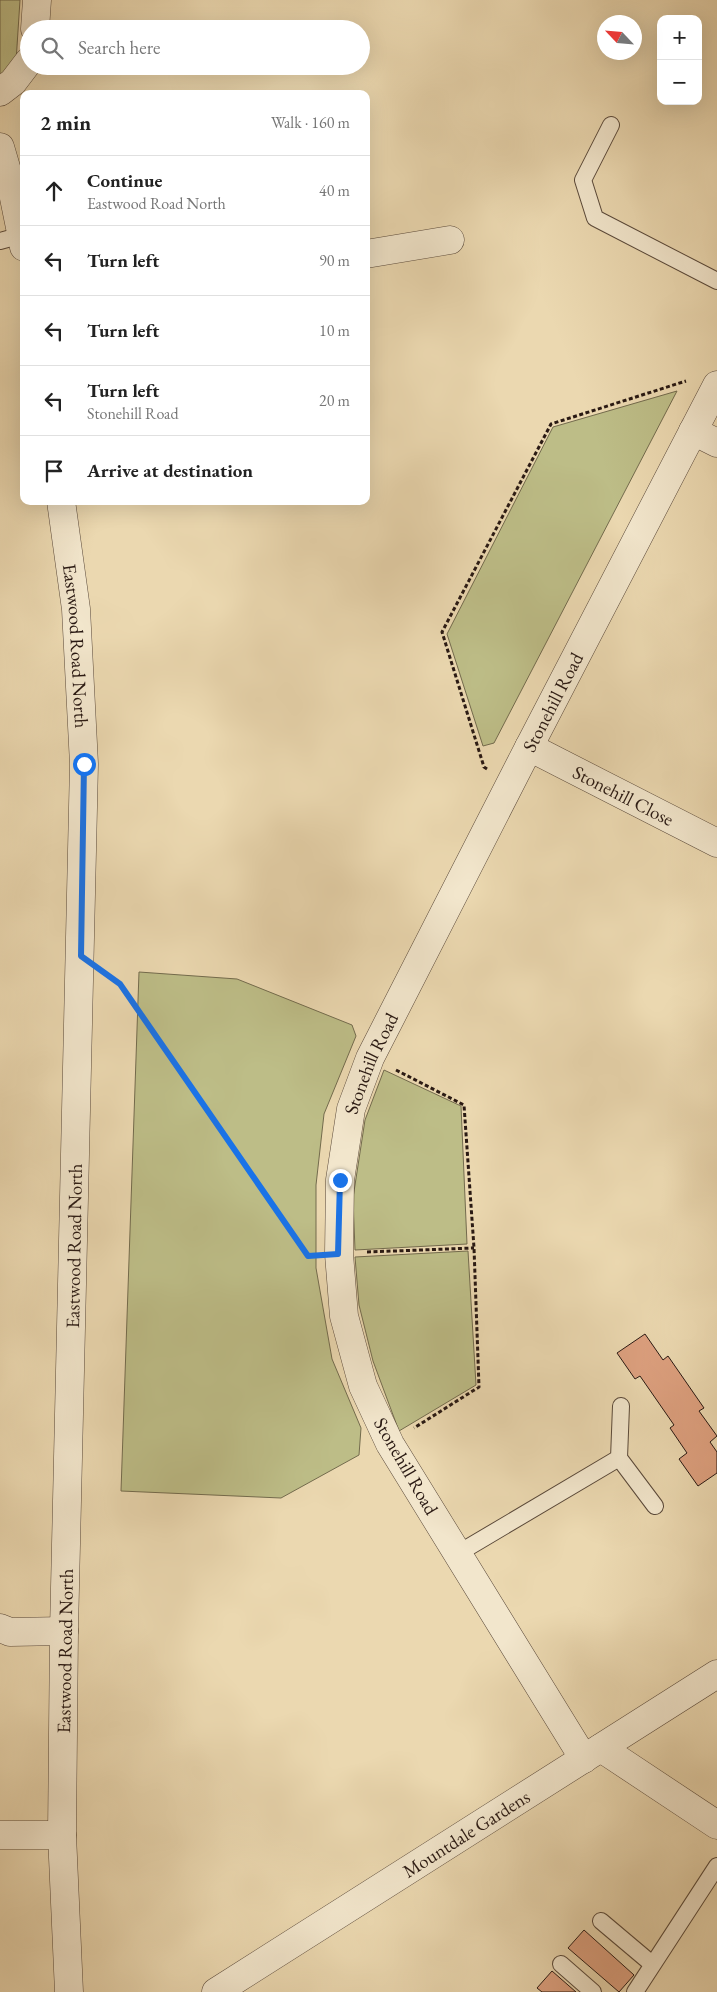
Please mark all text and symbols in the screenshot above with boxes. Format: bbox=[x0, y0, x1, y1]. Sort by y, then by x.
north arrow bbox=[597, 15, 642, 60]
map controls bbox=[657, 15, 702, 105]
button: + bbox=[657, 15, 702, 60]
search box bbox=[20, 20, 370, 75]
icon: search bbox=[38, 34, 66, 62]
text: Search here bbox=[78, 35, 160, 60]
button: − bbox=[657, 60, 702, 105]
text: 2 min bbox=[40, 109, 91, 136]
text: Walk · 160 m bbox=[271, 112, 350, 133]
text: Continue bbox=[87, 168, 162, 193]
icon: ahead bbox=[40, 177, 68, 205]
text: 40 m bbox=[319, 180, 350, 201]
text: Eastwood Road North bbox=[87, 193, 226, 214]
icon: left bbox=[40, 247, 68, 275]
text: Turn left bbox=[87, 248, 159, 273]
text: 90 m bbox=[319, 250, 350, 271]
icon: left bbox=[40, 317, 68, 345]
text: Turn left bbox=[87, 318, 159, 343]
text: 10 m bbox=[319, 320, 350, 341]
text: Turn left bbox=[87, 378, 159, 403]
icon: left bbox=[40, 387, 68, 415]
text: 20 m bbox=[319, 390, 350, 411]
text: Stonehill Road bbox=[87, 403, 179, 424]
icon: arrive bbox=[40, 457, 68, 485]
text: Arrive at destination bbox=[87, 458, 253, 483]
street label: Eastwood Road North bbox=[57, 562, 95, 729]
street label: Stonehill Road bbox=[516, 648, 589, 756]
route start bbox=[73, 753, 96, 776]
street label: Stonehill Close bbox=[569, 759, 678, 831]
street label: Stonehill Road bbox=[338, 1008, 404, 1116]
street label: Eastwood Road North bbox=[60, 1163, 88, 1329]
route end bbox=[329, 1169, 352, 1192]
street label: Stonehill Road bbox=[368, 1413, 444, 1520]
street label: Eastwood Road North bbox=[51, 1568, 79, 1734]
street label: Mountdale Gardens bbox=[397, 1784, 534, 1883]

